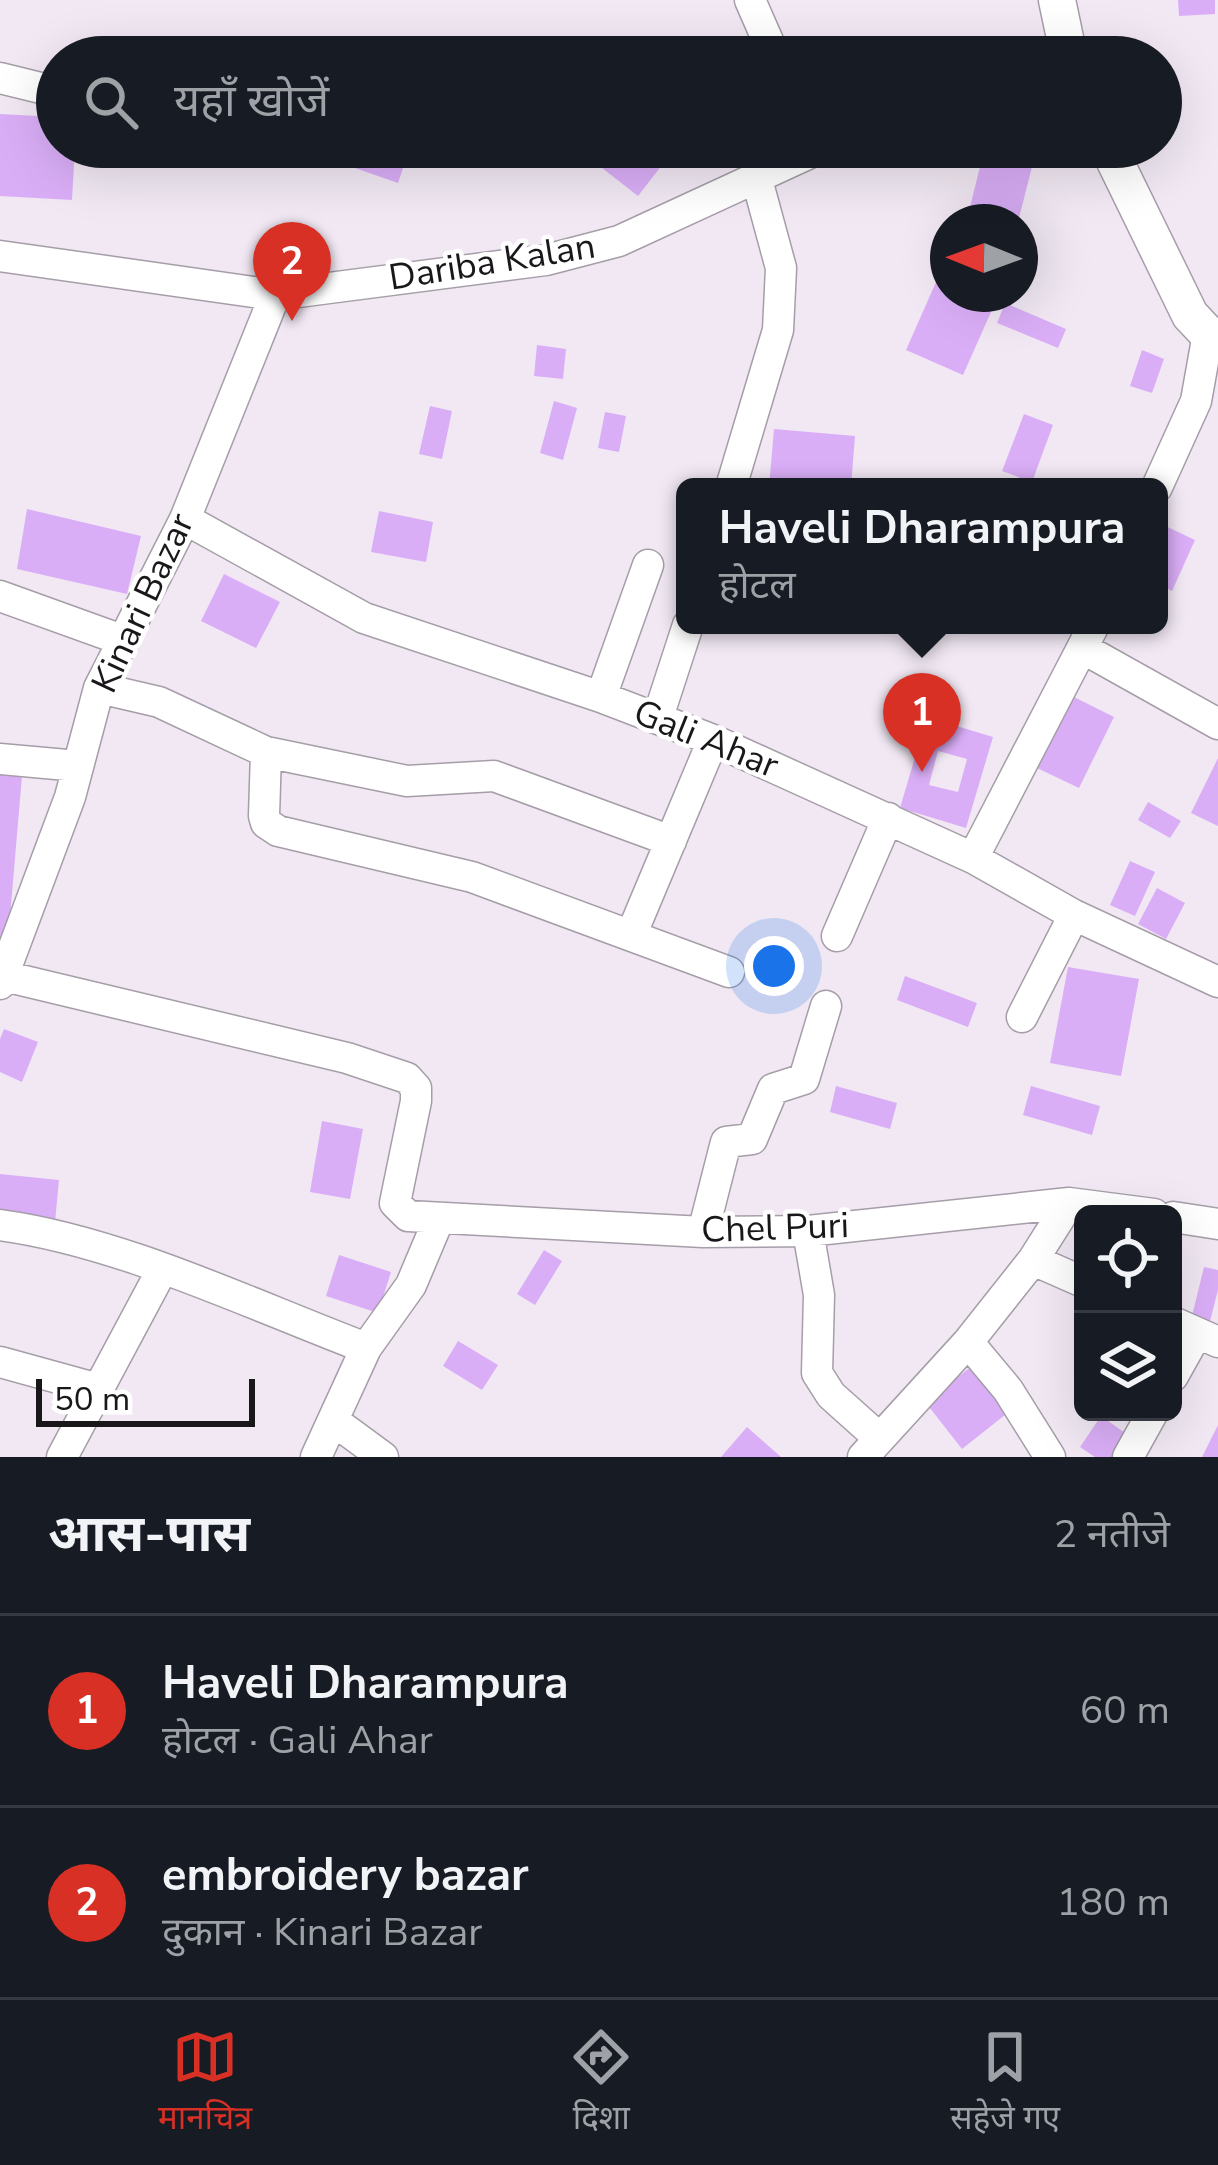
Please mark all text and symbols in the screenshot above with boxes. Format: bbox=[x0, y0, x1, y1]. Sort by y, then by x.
search box bbox=[36, 36, 1182, 168]
icon: search bbox=[78, 69, 144, 135]
text: यहाँ खोजें bbox=[174, 71, 329, 132]
north arrow bbox=[930, 204, 1038, 312]
pin: 2 bbox=[253, 222, 331, 321]
street label: Dariba Kalan bbox=[385, 222, 599, 302]
popup bbox=[676, 478, 1168, 634]
text: Haveli Dharampura bbox=[719, 498, 1125, 559]
street label: Kinari Bazar bbox=[80, 505, 206, 701]
text: होटल bbox=[719, 559, 796, 612]
pin: 1 bbox=[883, 673, 961, 772]
street label: Gali Ahar bbox=[626, 688, 786, 790]
your location bbox=[744, 936, 804, 996]
street label: Chel Puri bbox=[700, 1201, 850, 1255]
map controls bbox=[1074, 1205, 1182, 1421]
button: locate bbox=[1074, 1205, 1182, 1313]
button: layers bbox=[1074, 1313, 1182, 1421]
scale bar bbox=[36, 1373, 255, 1426]
text: 50 m bbox=[54, 1377, 130, 1422]
text: आस-पास bbox=[48, 1499, 250, 1569]
text: 2 नतीजे bbox=[1054, 1508, 1170, 1561]
text: Haveli Dharampura bbox=[162, 1653, 569, 1714]
text: 1 bbox=[75, 1684, 99, 1737]
text: 60 m bbox=[1080, 1684, 1170, 1737]
text: होटल · Gali Ahar bbox=[162, 1714, 433, 1767]
text: embroidery bazar bbox=[162, 1845, 529, 1906]
text: 2 bbox=[75, 1876, 99, 1929]
text: 180 m bbox=[1056, 1876, 1170, 1929]
text: दुकान · Kinari Bazar bbox=[162, 1906, 482, 1959]
tab: मानचित्र bbox=[158, 2024, 252, 2142]
tab: दिशा bbox=[568, 2024, 634, 2142]
tab: सहेजे गए bbox=[950, 2024, 1060, 2142]

